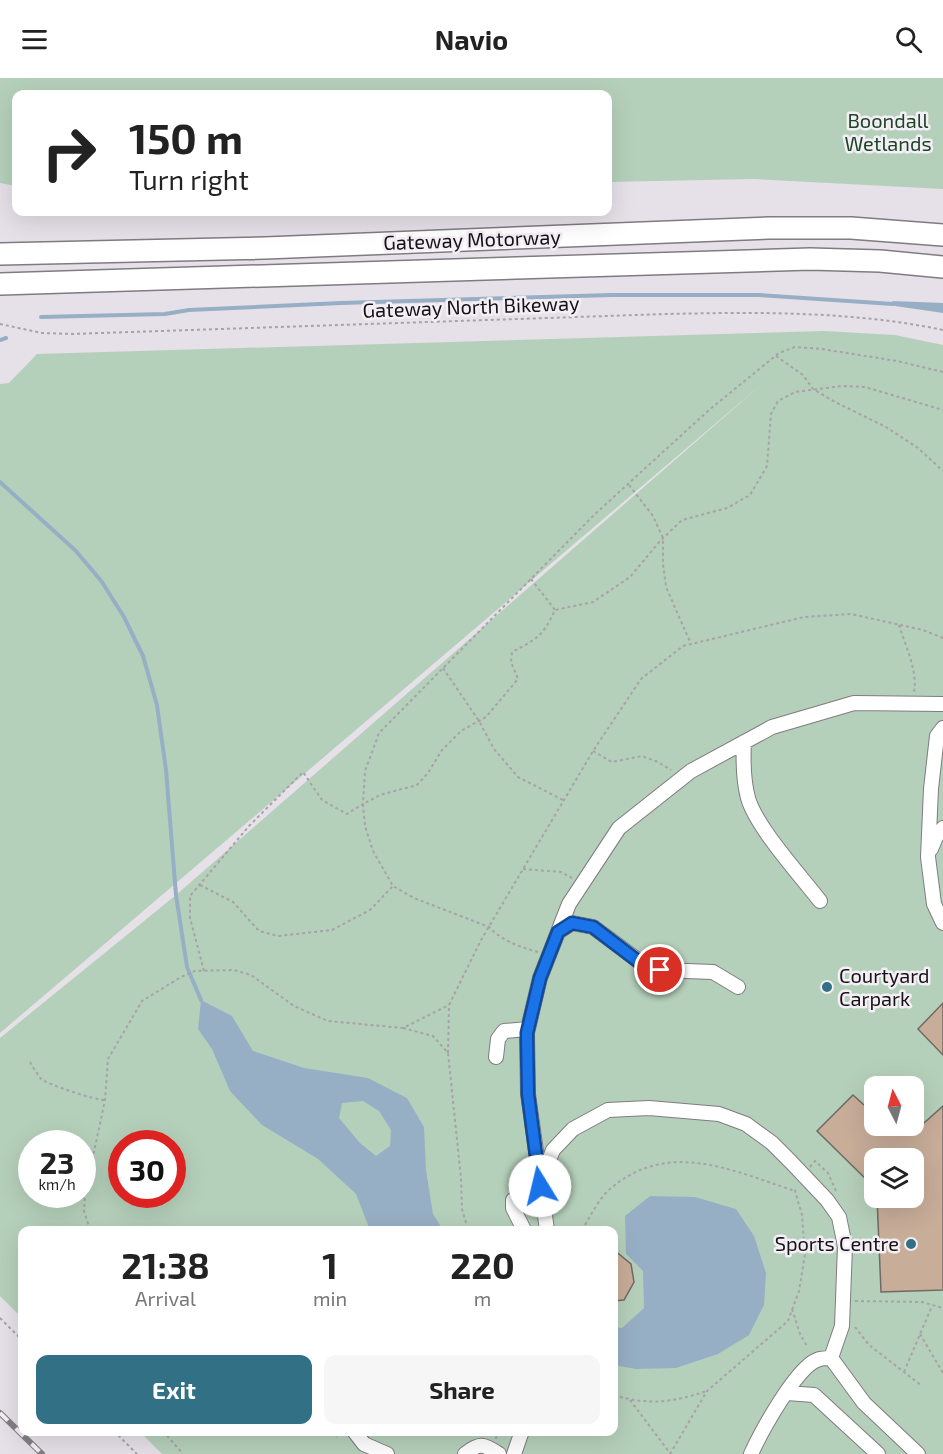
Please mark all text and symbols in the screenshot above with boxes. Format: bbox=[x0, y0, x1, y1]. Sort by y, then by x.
icon: menu bbox=[18, 23, 51, 56]
text: Navio bbox=[435, 23, 508, 55]
icon: search bbox=[892, 23, 925, 56]
park label: Boondall Wetlands bbox=[844, 108, 932, 155]
text: 150 m bbox=[129, 112, 243, 162]
icon: right bbox=[30, 114, 108, 192]
text: Turn right bbox=[129, 163, 249, 195]
street label: Gateway Motorway bbox=[383, 224, 562, 254]
street label: Gateway North Bikeway bbox=[362, 290, 580, 322]
pin bbox=[634, 944, 685, 995]
icon: arrive bbox=[643, 953, 676, 986]
place label: Courtyard Carpark bbox=[839, 963, 930, 1010]
marker: Courtyard Carpark bbox=[820, 980, 834, 994]
north arrow bbox=[864, 1076, 924, 1136]
map controls bbox=[864, 1076, 924, 1208]
speed limit sign: 30 bbox=[108, 1130, 186, 1208]
text: 23 bbox=[40, 1144, 74, 1180]
button: layers bbox=[864, 1148, 924, 1208]
position arrow bbox=[508, 1154, 572, 1218]
text: km/h bbox=[38, 1175, 76, 1193]
place label: Sports Centre bbox=[775, 1231, 899, 1255]
marker: Sports Centre bbox=[904, 1237, 918, 1251]
text: 21:38 bbox=[121, 1243, 210, 1286]
text: 1 bbox=[322, 1243, 338, 1286]
text: 220 bbox=[450, 1243, 515, 1286]
text: Arrival bbox=[135, 1286, 196, 1310]
text: min bbox=[313, 1286, 347, 1310]
text: m bbox=[474, 1286, 491, 1310]
button: Exit bbox=[36, 1355, 312, 1424]
button: Share bbox=[324, 1355, 600, 1424]

